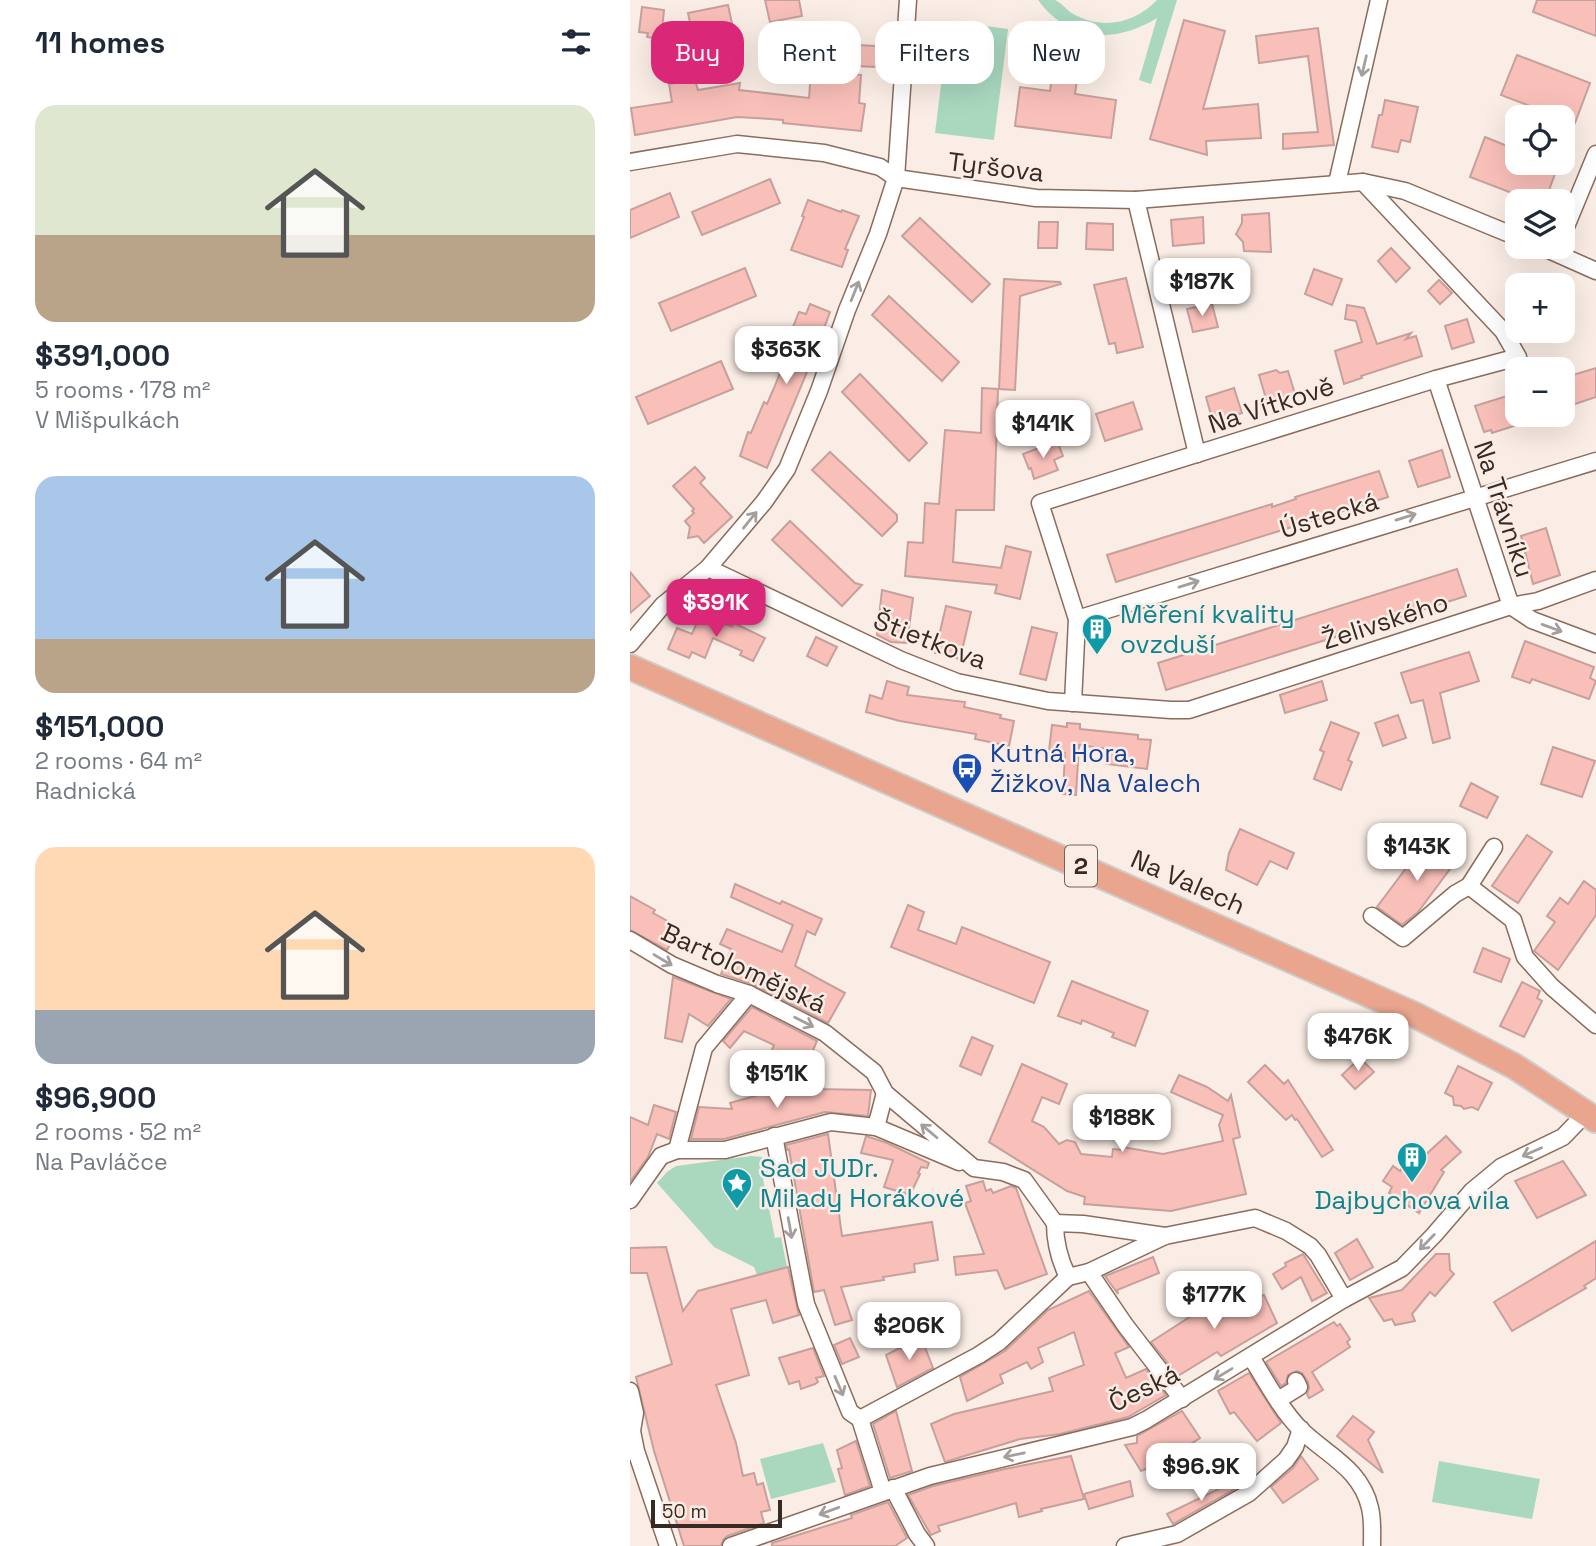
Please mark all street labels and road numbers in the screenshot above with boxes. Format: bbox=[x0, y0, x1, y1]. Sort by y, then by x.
street label: Tyršova bbox=[946, 144, 1046, 190]
street label: Na Vítkově bbox=[1204, 369, 1338, 441]
street label: Na Trávníku bbox=[1466, 437, 1542, 581]
street label: Ústecká bbox=[1275, 484, 1383, 546]
street label: Želivského bbox=[1318, 585, 1452, 657]
street label: Štietkova bbox=[869, 603, 991, 677]
street label: Na Valech bbox=[1125, 842, 1251, 922]
road number: 2 bbox=[1065, 846, 1097, 886]
street label: Bartolomějská bbox=[656, 915, 832, 1021]
street label: Česká bbox=[1103, 1356, 1185, 1420]

